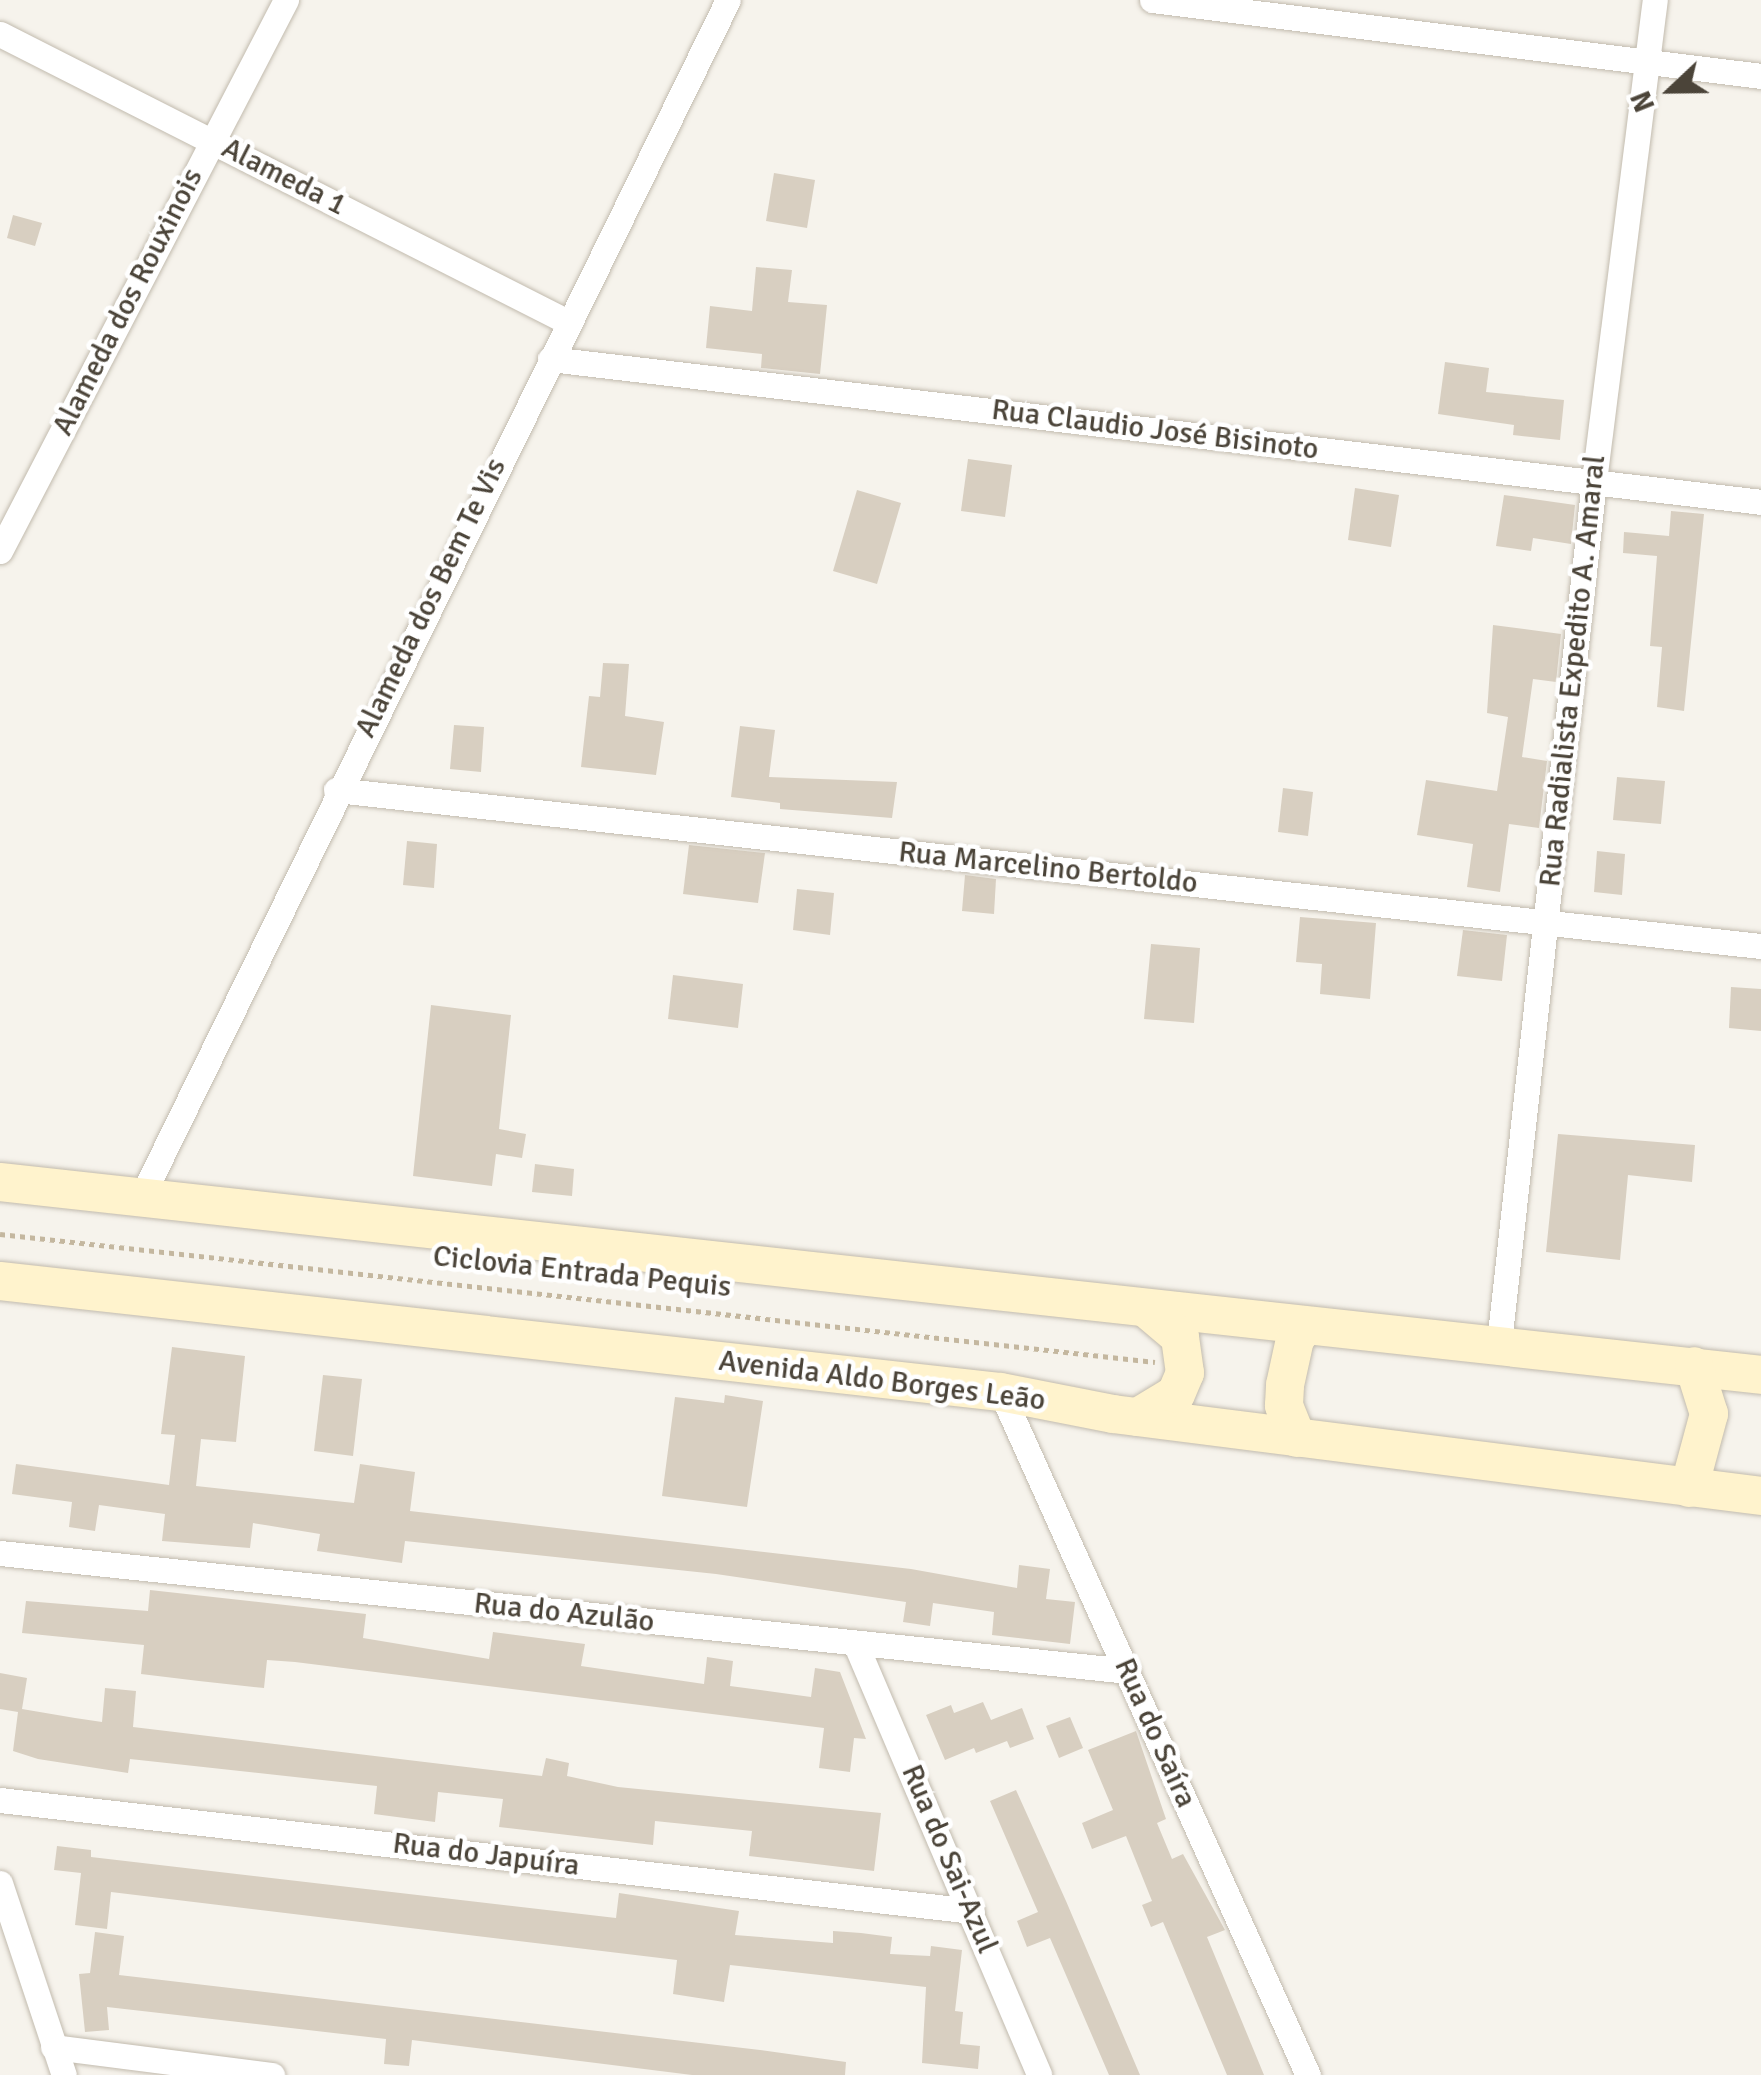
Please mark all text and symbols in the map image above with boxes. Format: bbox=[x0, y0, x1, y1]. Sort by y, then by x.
north arrow bbox=[1621, 40, 1721, 140]
text: N bbox=[1624, 86, 1663, 117]
street label: Alameda 1 bbox=[216, 130, 352, 224]
street label: Alameda dos Rouxinois bbox=[45, 162, 211, 442]
street label: Rua Claudio José Bisinoto bbox=[989, 392, 1321, 468]
street label: Alameda dos Bem Te Vis bbox=[348, 453, 514, 743]
street label: Rua Radialista Expedito A. Amaral bbox=[1532, 453, 1614, 889]
street label: Rua Marcelino Bertoldo bbox=[897, 834, 1199, 902]
street label: Ciclovia Entrada Pequis bbox=[431, 1238, 733, 1306]
street label: Avenida Aldo Borges Leão bbox=[717, 1343, 1047, 1419]
street label: Rua do Azulão bbox=[472, 1586, 656, 1640]
street label: Rua do Saíra bbox=[1106, 1653, 1204, 1813]
street label: Rua do Sai-Azul bbox=[893, 1759, 1005, 1959]
street label: Rua do Japuíra bbox=[391, 1826, 581, 1884]

